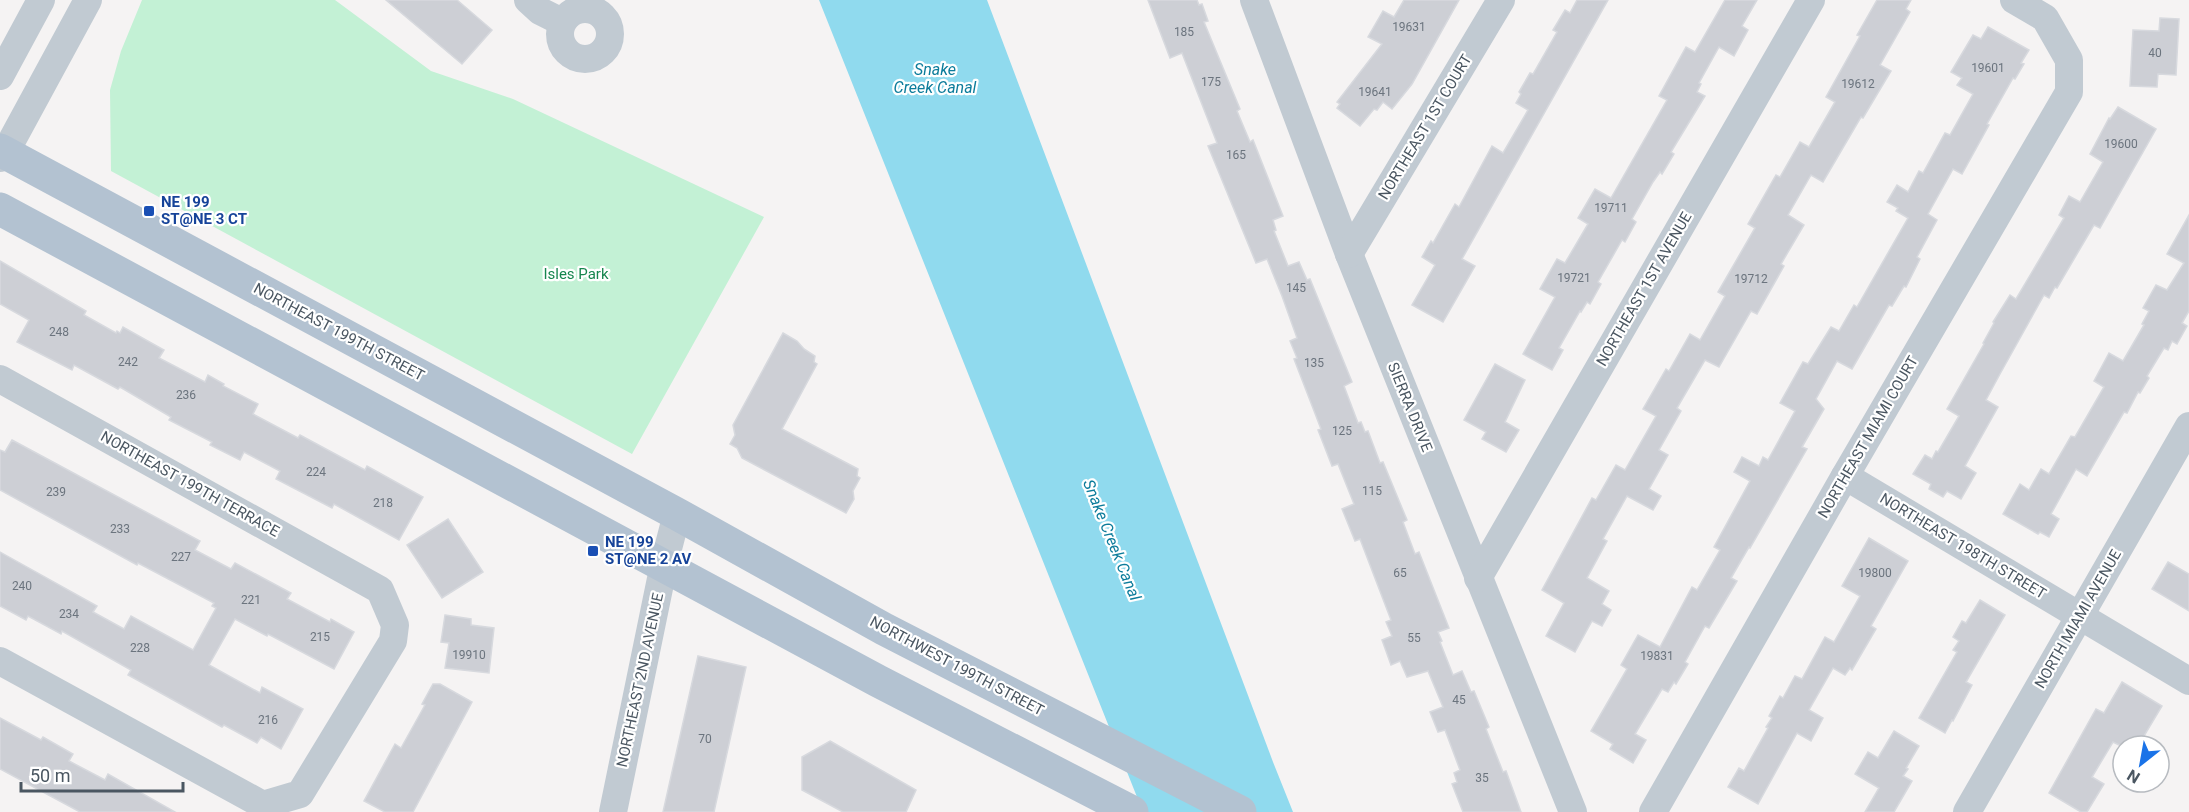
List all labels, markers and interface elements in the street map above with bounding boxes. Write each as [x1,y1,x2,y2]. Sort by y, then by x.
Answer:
house number: 19631 [1392,20,1426,34]
house number: 185 [1174,25,1194,39]
house number: 40 [2148,46,2162,60]
street label: NORTHEAST 1ST COURT [1375,51,1476,203]
water label: Snake Creek Canal [894,60,977,97]
house number: 19601 [1971,61,2005,75]
house number: 175 [1201,75,1221,89]
house number: 19612 [1841,77,1875,91]
house number: 19641 [1358,85,1392,99]
house number: 19600 [2104,137,2138,151]
house number: 165 [1226,148,1246,162]
place label: NE 199 ST@NE 3 CT [161,193,247,228]
house number: 19711 [1594,201,1628,215]
marker: NE 199 ST@NE 3 CT [142,204,156,218]
street label: NORTHEAST 1ST AVENUE [1592,208,1696,369]
park label: Isles Park [543,265,609,283]
house number: 19721 [1557,271,1591,285]
house number: 19712 [1734,272,1768,286]
street label: NORTHEAST 199TH STREET [251,279,428,385]
house number: 145 [1286,281,1306,295]
house number: 248 [49,325,69,339]
street label: NORTHEAST MIAMI COURT [1814,353,1922,521]
house number: 242 [118,355,138,369]
house number: 135 [1304,356,1324,370]
street label: SIERRA DRIVE [1384,360,1436,455]
house number: 236 [176,388,196,402]
house number: 125 [1332,424,1352,438]
street label: NORTHEAST 199TH TERRACE [98,427,283,541]
house number: 224 [306,465,326,479]
water label: Snake Creek Canal [1079,477,1145,604]
house number: 115 [1362,484,1382,498]
house number: 239 [46,485,66,499]
street label: NORTHEAST 198TH STREET [1877,489,2049,603]
house number: 218 [373,496,393,510]
house number: 233 [110,522,130,536]
place label: NE 199 ST@NE 2 AV [605,533,692,568]
marker: NE 199 ST@NE 2 AV [586,544,600,558]
street label: NORTH MIAMI AVENUE [2031,546,2125,692]
house number: 227 [171,550,191,564]
house number: 65 [1393,566,1407,580]
house number: 19800 [1858,566,1892,580]
house number: 240 [12,579,32,593]
street label: NORTHEAST 2ND AVENUE [613,591,667,769]
house number: 221 [241,593,261,607]
house number: 234 [59,607,79,621]
street label: NORTHWEST 199TH STREET [867,612,1047,720]
house number: 215 [310,630,330,644]
house number: 55 [1407,631,1421,645]
house number: 228 [130,641,150,655]
house number: 19910 [452,648,486,662]
house number: 19831 [1640,649,1674,663]
house number: 45 [1452,693,1466,707]
house number: 216 [258,713,278,727]
house number: 70 [698,732,712,746]
north arrow [2111,734,2171,794]
scale bar [21,755,183,793]
text: 50 m [30,765,70,786]
text: N [2124,765,2143,787]
house number: 35 [1475,771,1489,785]

